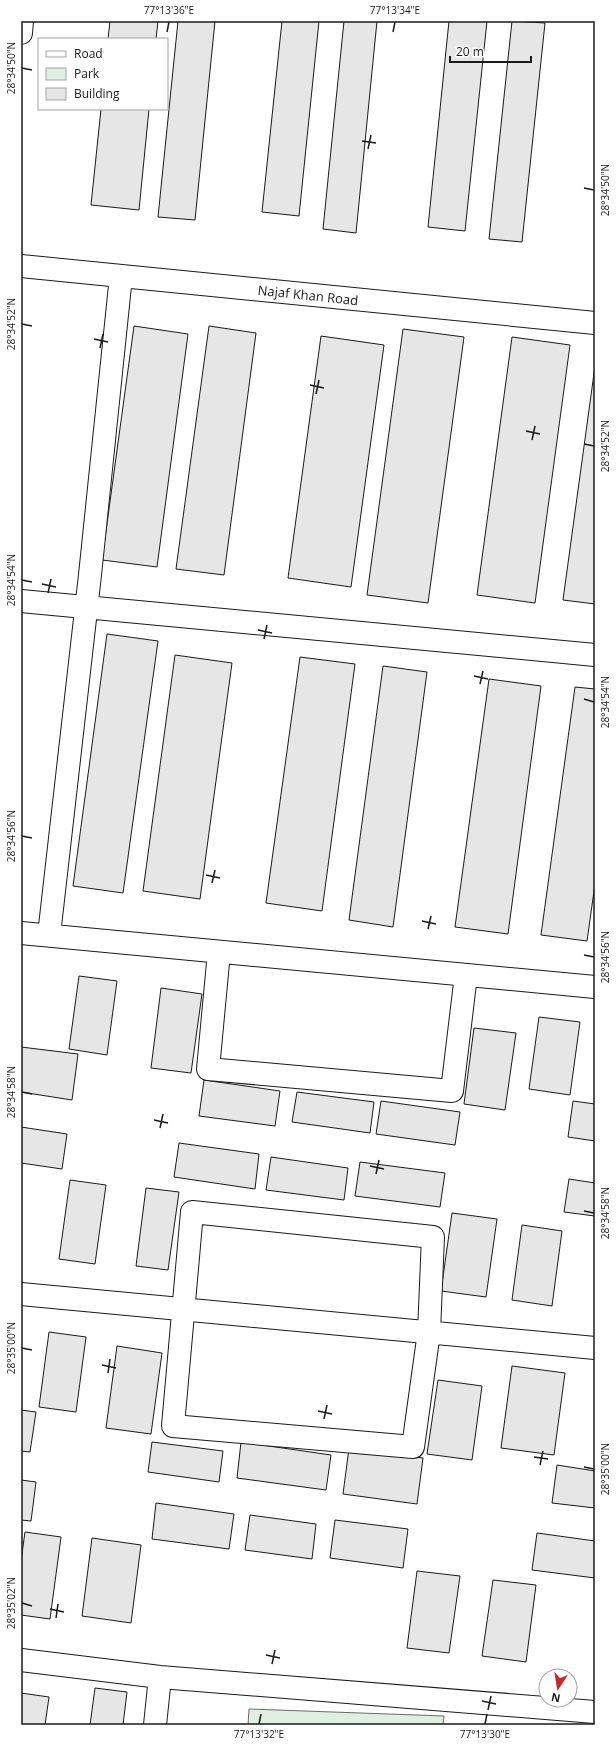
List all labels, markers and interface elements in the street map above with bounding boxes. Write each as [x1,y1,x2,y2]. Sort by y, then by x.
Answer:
text: 77°13'36"E [144,3,194,17]
text: 77°13'34"E [370,3,420,17]
legend [38,38,168,110]
scale bar [450,38,531,64]
text: 28°34'50"N [4,42,18,94]
text: 20 m [456,43,484,60]
text: Road [74,45,103,62]
text: Park [74,65,100,82]
text: Building [74,85,120,102]
text: 28°34'50"N [598,164,612,216]
street label: Najaf Khan Road [257,281,359,309]
text: 28°34'52"N [4,298,18,350]
text: 28°34'52"N [598,420,612,472]
text: 28°34'54"N [4,554,18,606]
text: 28°34'54"N [598,676,612,728]
text: 28°34'56"N [4,810,18,862]
text: 28°34'56"N [598,931,612,983]
text: 28°34'58"N [4,1066,18,1118]
text: 28°34'58"N [598,1187,612,1239]
text: 28°35'00"N [4,1322,18,1374]
text: 28°35'00"N [598,1443,612,1495]
text: 28°35'02"N [4,1577,18,1629]
north arrow [538,1668,578,1708]
text: N [550,1690,562,1707]
text: 77°13'32"E [234,1727,284,1741]
text: 77°13'30"E [460,1727,510,1741]

